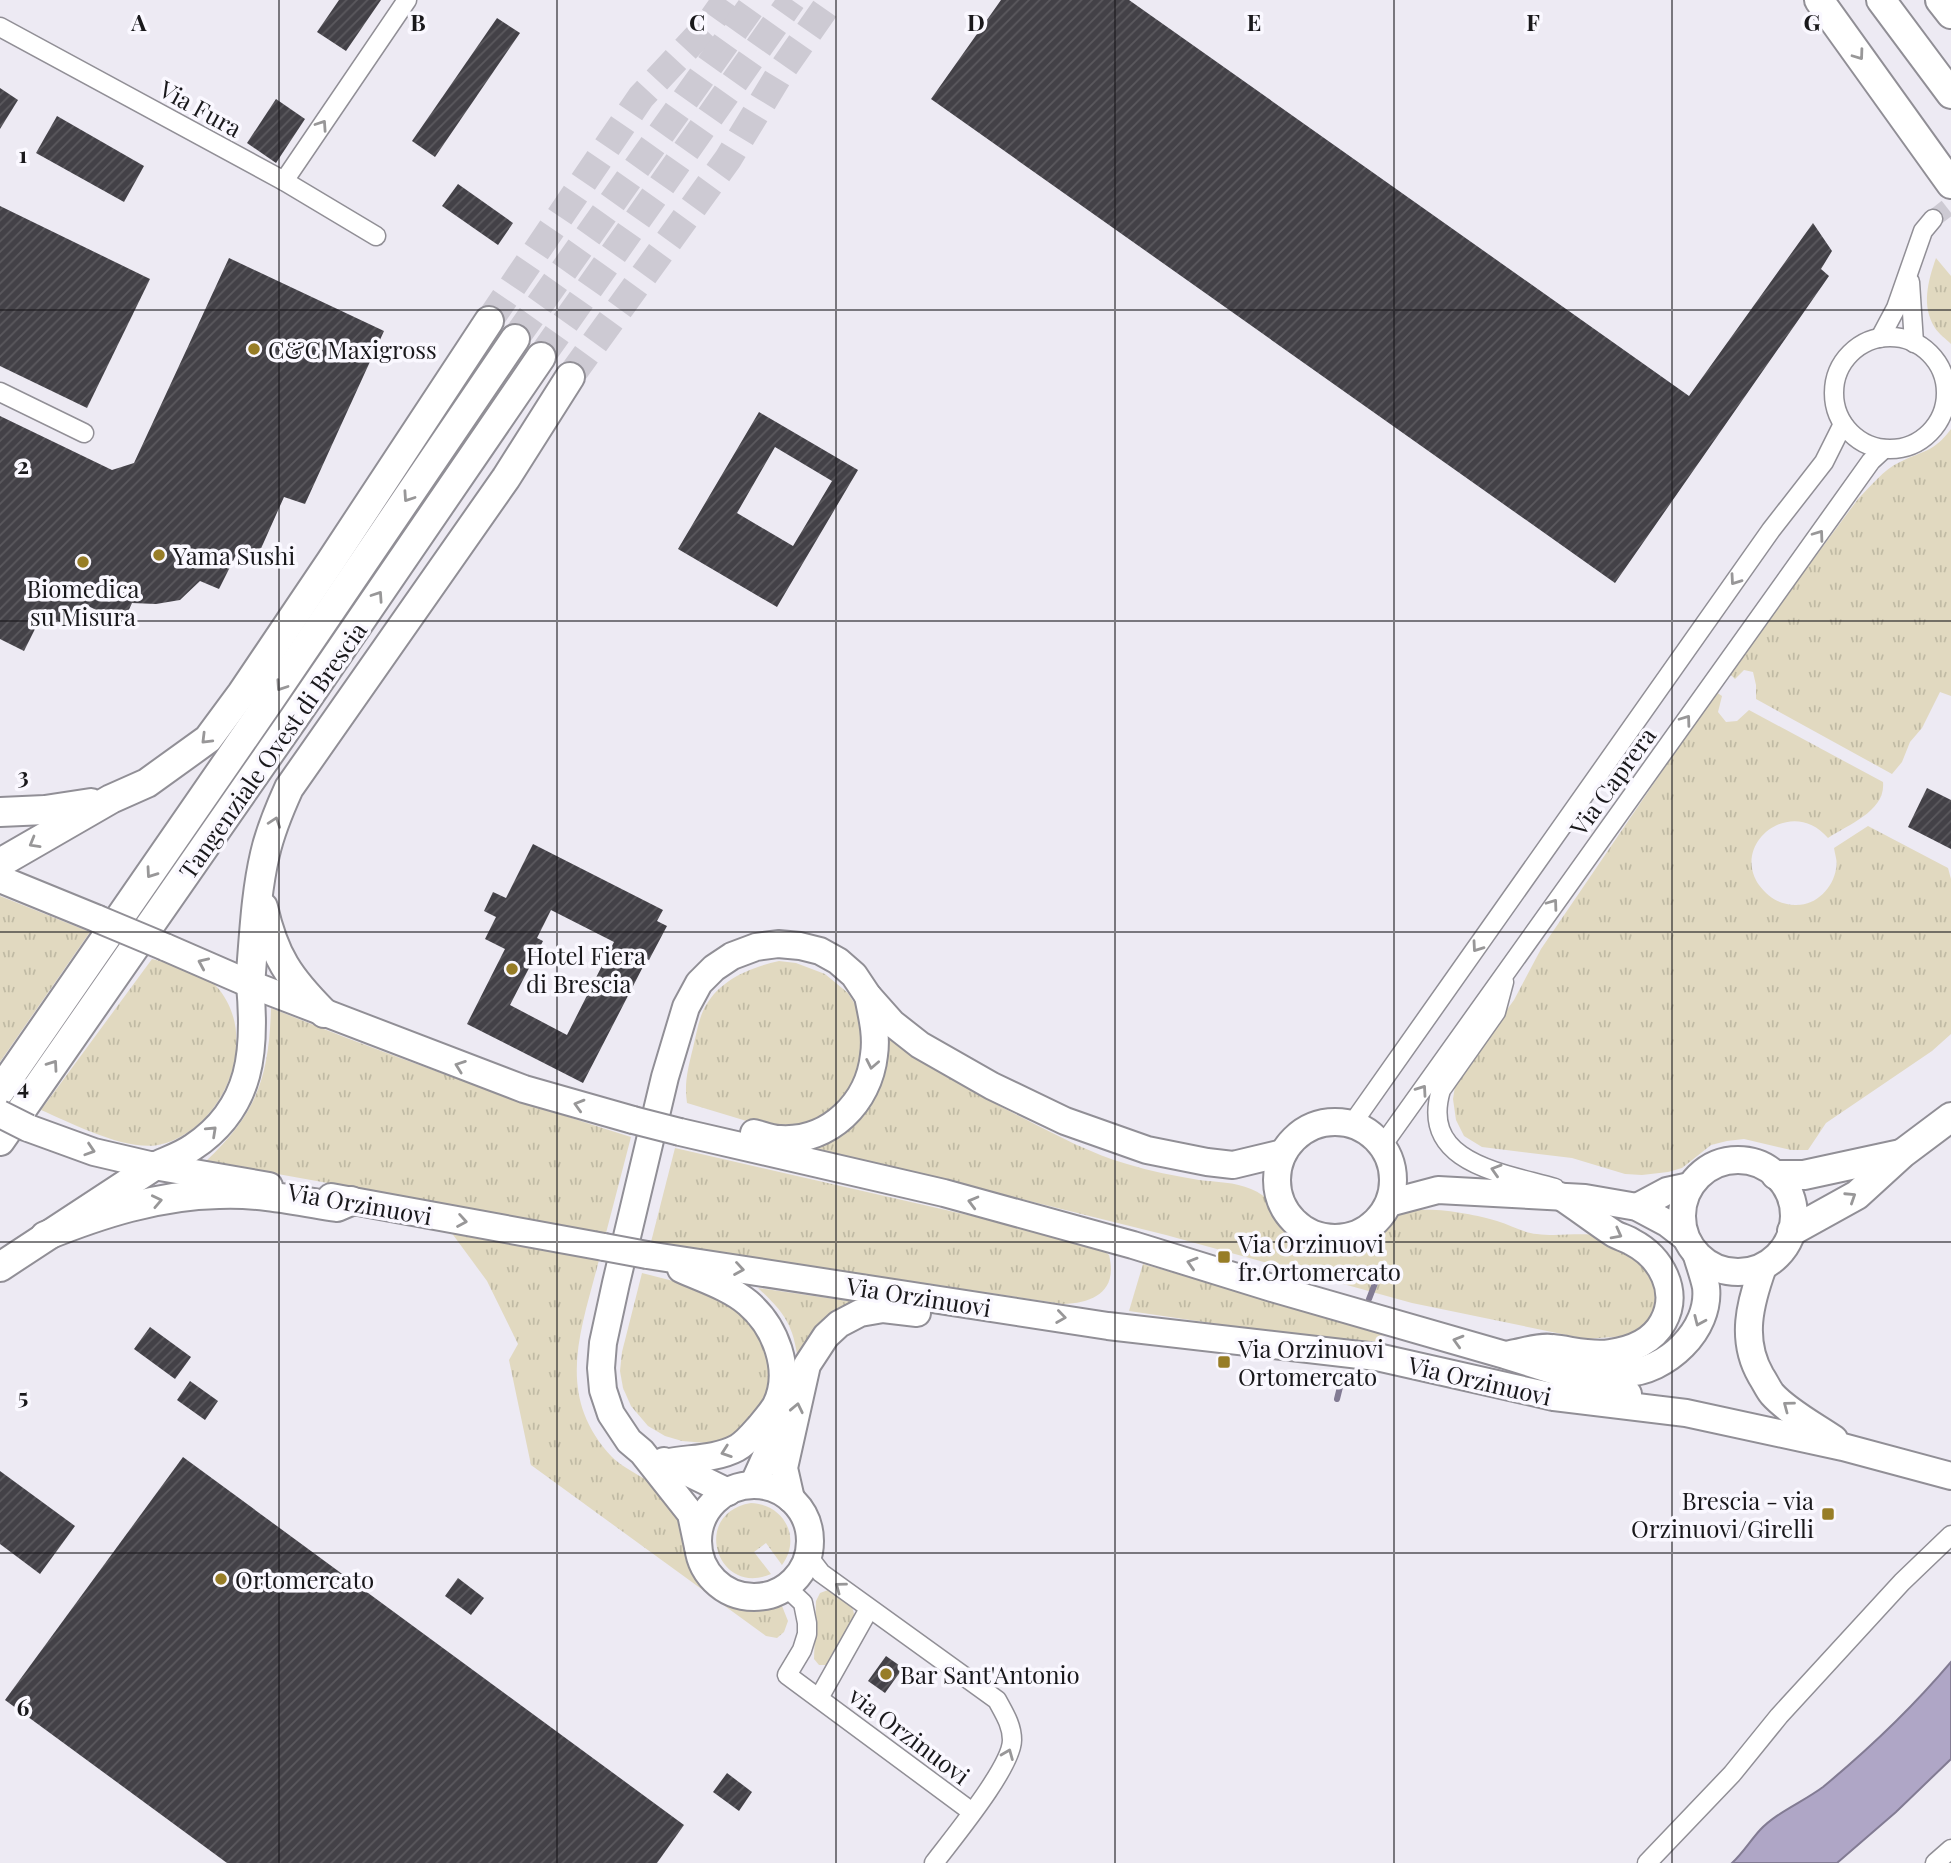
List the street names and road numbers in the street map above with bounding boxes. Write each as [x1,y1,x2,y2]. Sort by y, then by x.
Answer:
street label: Via Fura [153,72,248,144]
street label: Tangenziale Ovest di Brescia [171,615,373,885]
street label: Via Caprera [1561,720,1662,842]
street label: Via Orzinuovi [284,1174,435,1231]
street label: Via Orzinuovi [843,1269,994,1323]
street label: Via Orzinuovi [1404,1348,1555,1412]
street label: via Orzinuovi [842,1678,977,1791]

